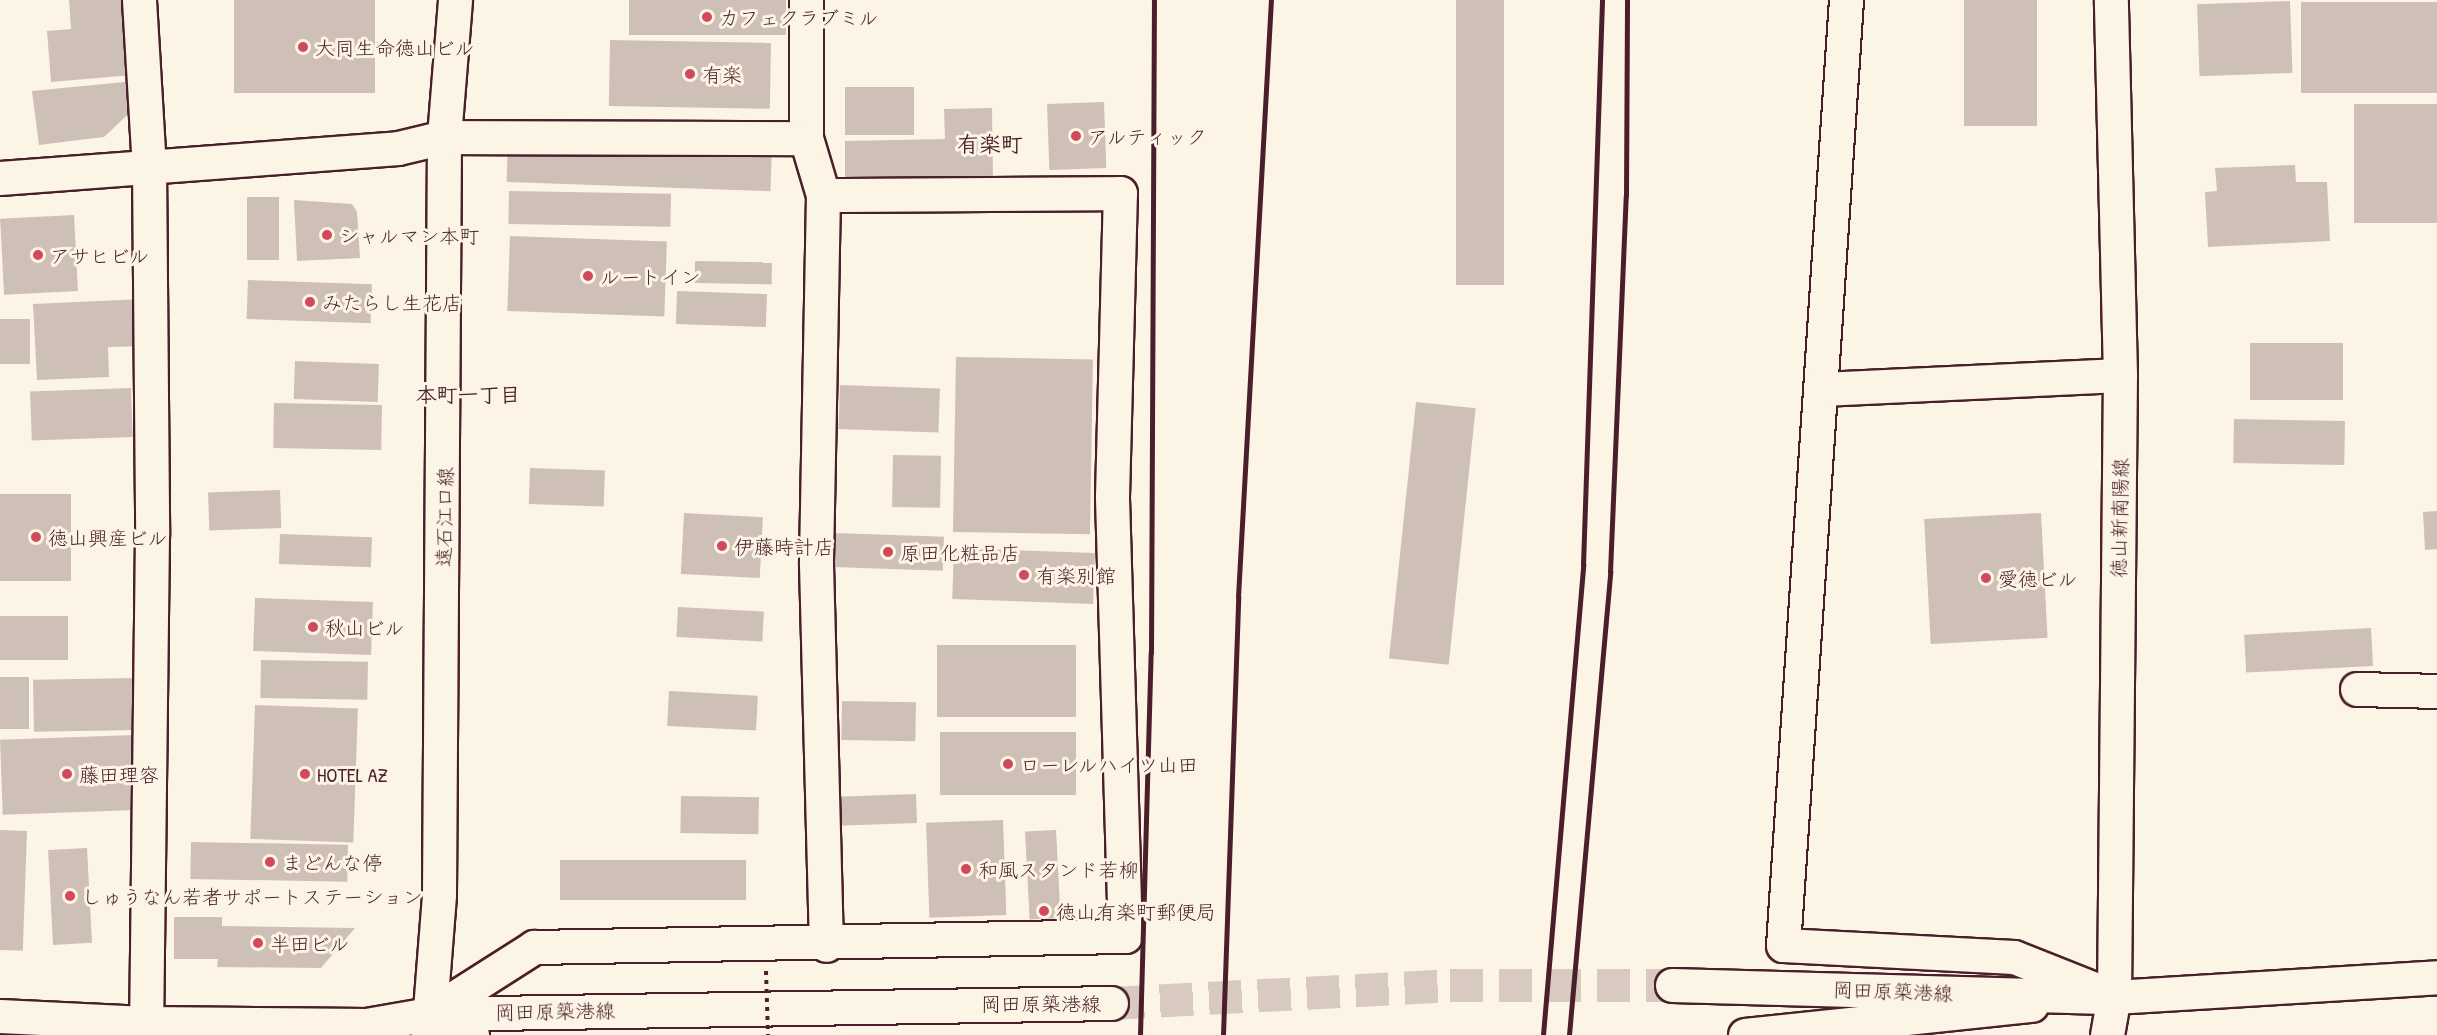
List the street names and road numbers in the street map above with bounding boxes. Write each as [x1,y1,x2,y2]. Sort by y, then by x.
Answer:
street label: 徳山新南陽線 [2106,458,2132,578]
street label: 遠石江口線 [431,467,457,567]
street label: 岡田原築港線 [1833,977,1953,1005]
street label: 岡田原築港線 [981,991,1101,1015]
street label: 岡田原築港線 [495,998,615,1024]

